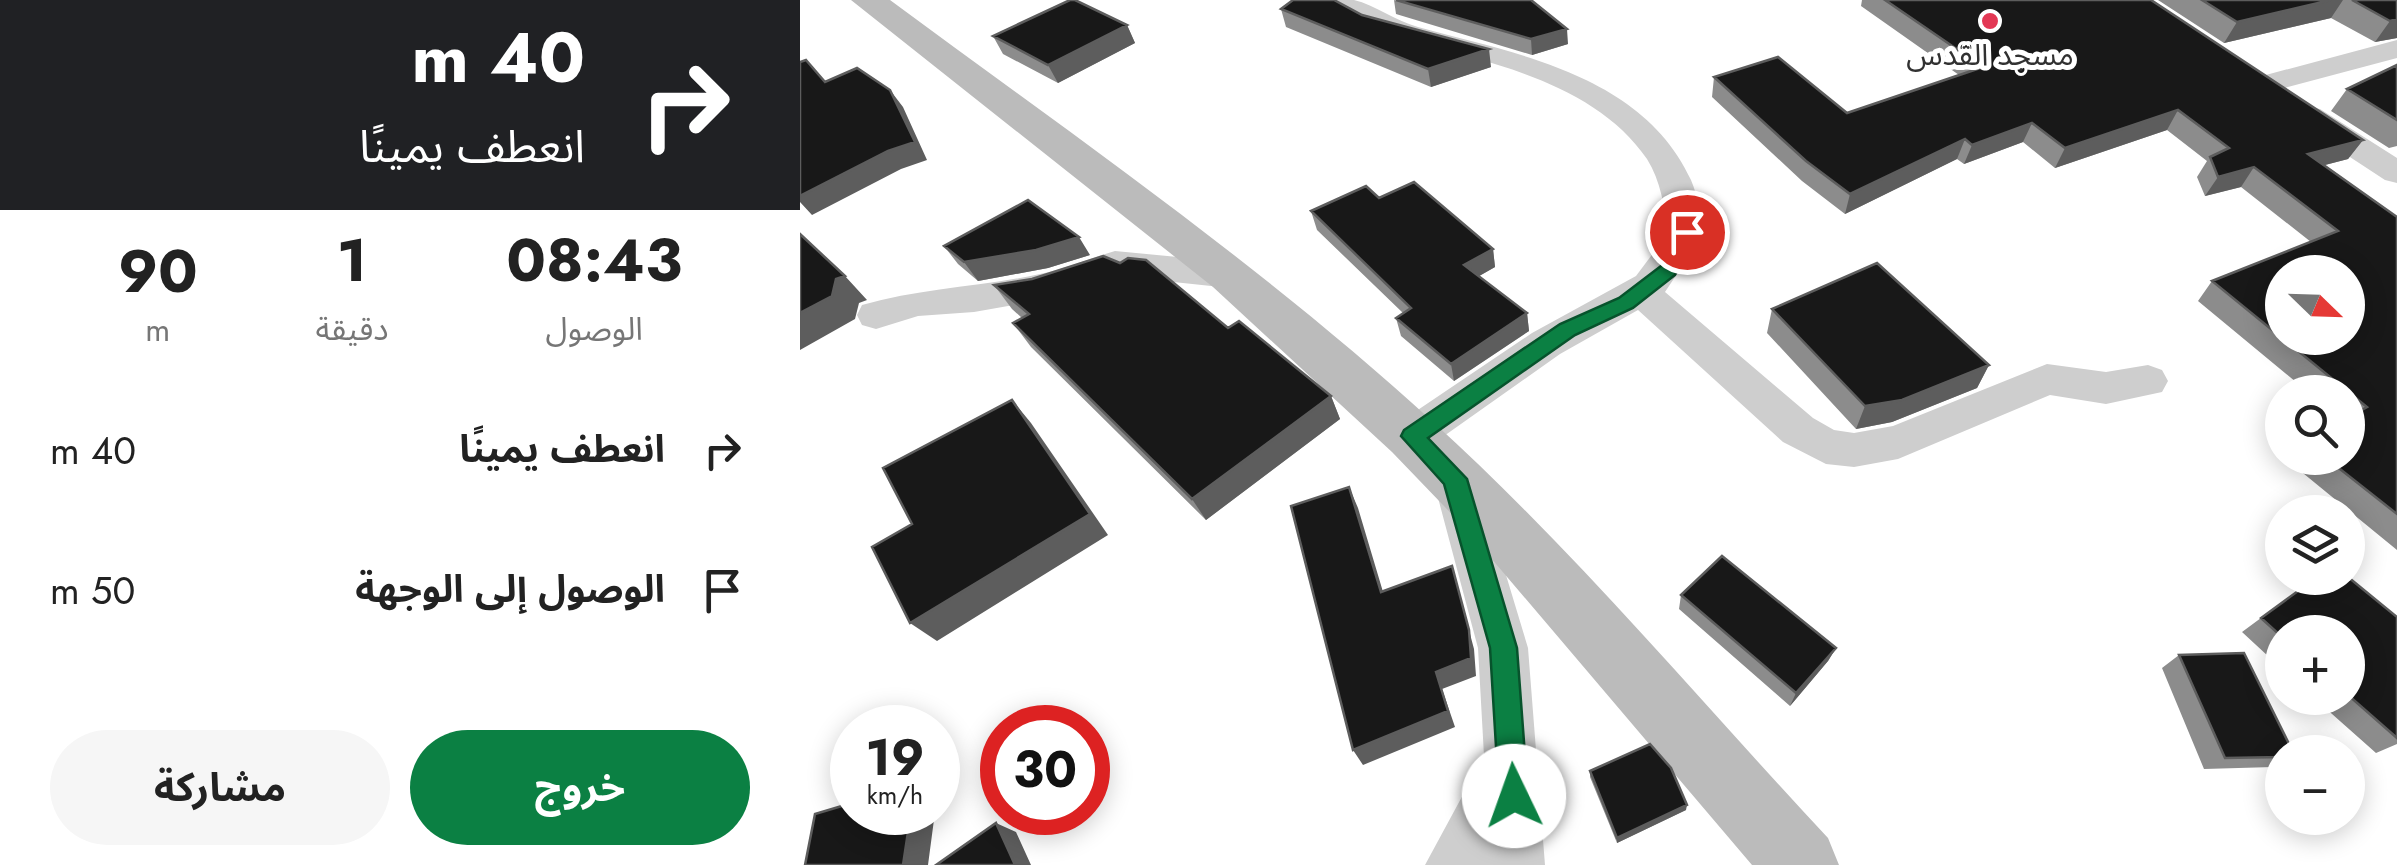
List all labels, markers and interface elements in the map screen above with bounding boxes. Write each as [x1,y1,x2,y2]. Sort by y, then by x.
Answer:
text: 40 m [411,7,585,108]
marker: مسجد القدس [1979,10,2001,32]
place label: مسجد القدس [1906,33,2074,76]
icon: right [620,40,750,170]
text: انعطف يمينًا [359,114,585,179]
pin [1645,190,1730,275]
icon: arrive [1660,205,1715,260]
text: 1 [337,217,367,304]
text: 08:43 [506,217,682,304]
text: 90 [118,228,198,315]
north arrow [2265,255,2365,355]
map controls [2265,255,2365,835]
text: دقيقة [316,306,389,352]
text: الوصول [546,306,643,352]
text: m [145,307,170,353]
button: search [2265,375,2365,475]
text: انعطف يمينًا [459,421,665,476]
text: 40 m [50,423,136,478]
icon: right [695,423,750,478]
button: layers [2265,495,2365,595]
text: الوصول إلى الوجهة [355,561,665,616]
text: 50 m [50,563,135,618]
icon: arrive [695,563,750,618]
button: + [2265,615,2365,715]
speed limit sign: 30 [980,705,1110,835]
text: 19 [866,721,924,794]
button: مشاركة [50,730,390,845]
button: خروج [410,730,750,845]
button: − [2265,735,2365,835]
position arrow [1462,744,1566,848]
text: km/h [867,777,923,813]

